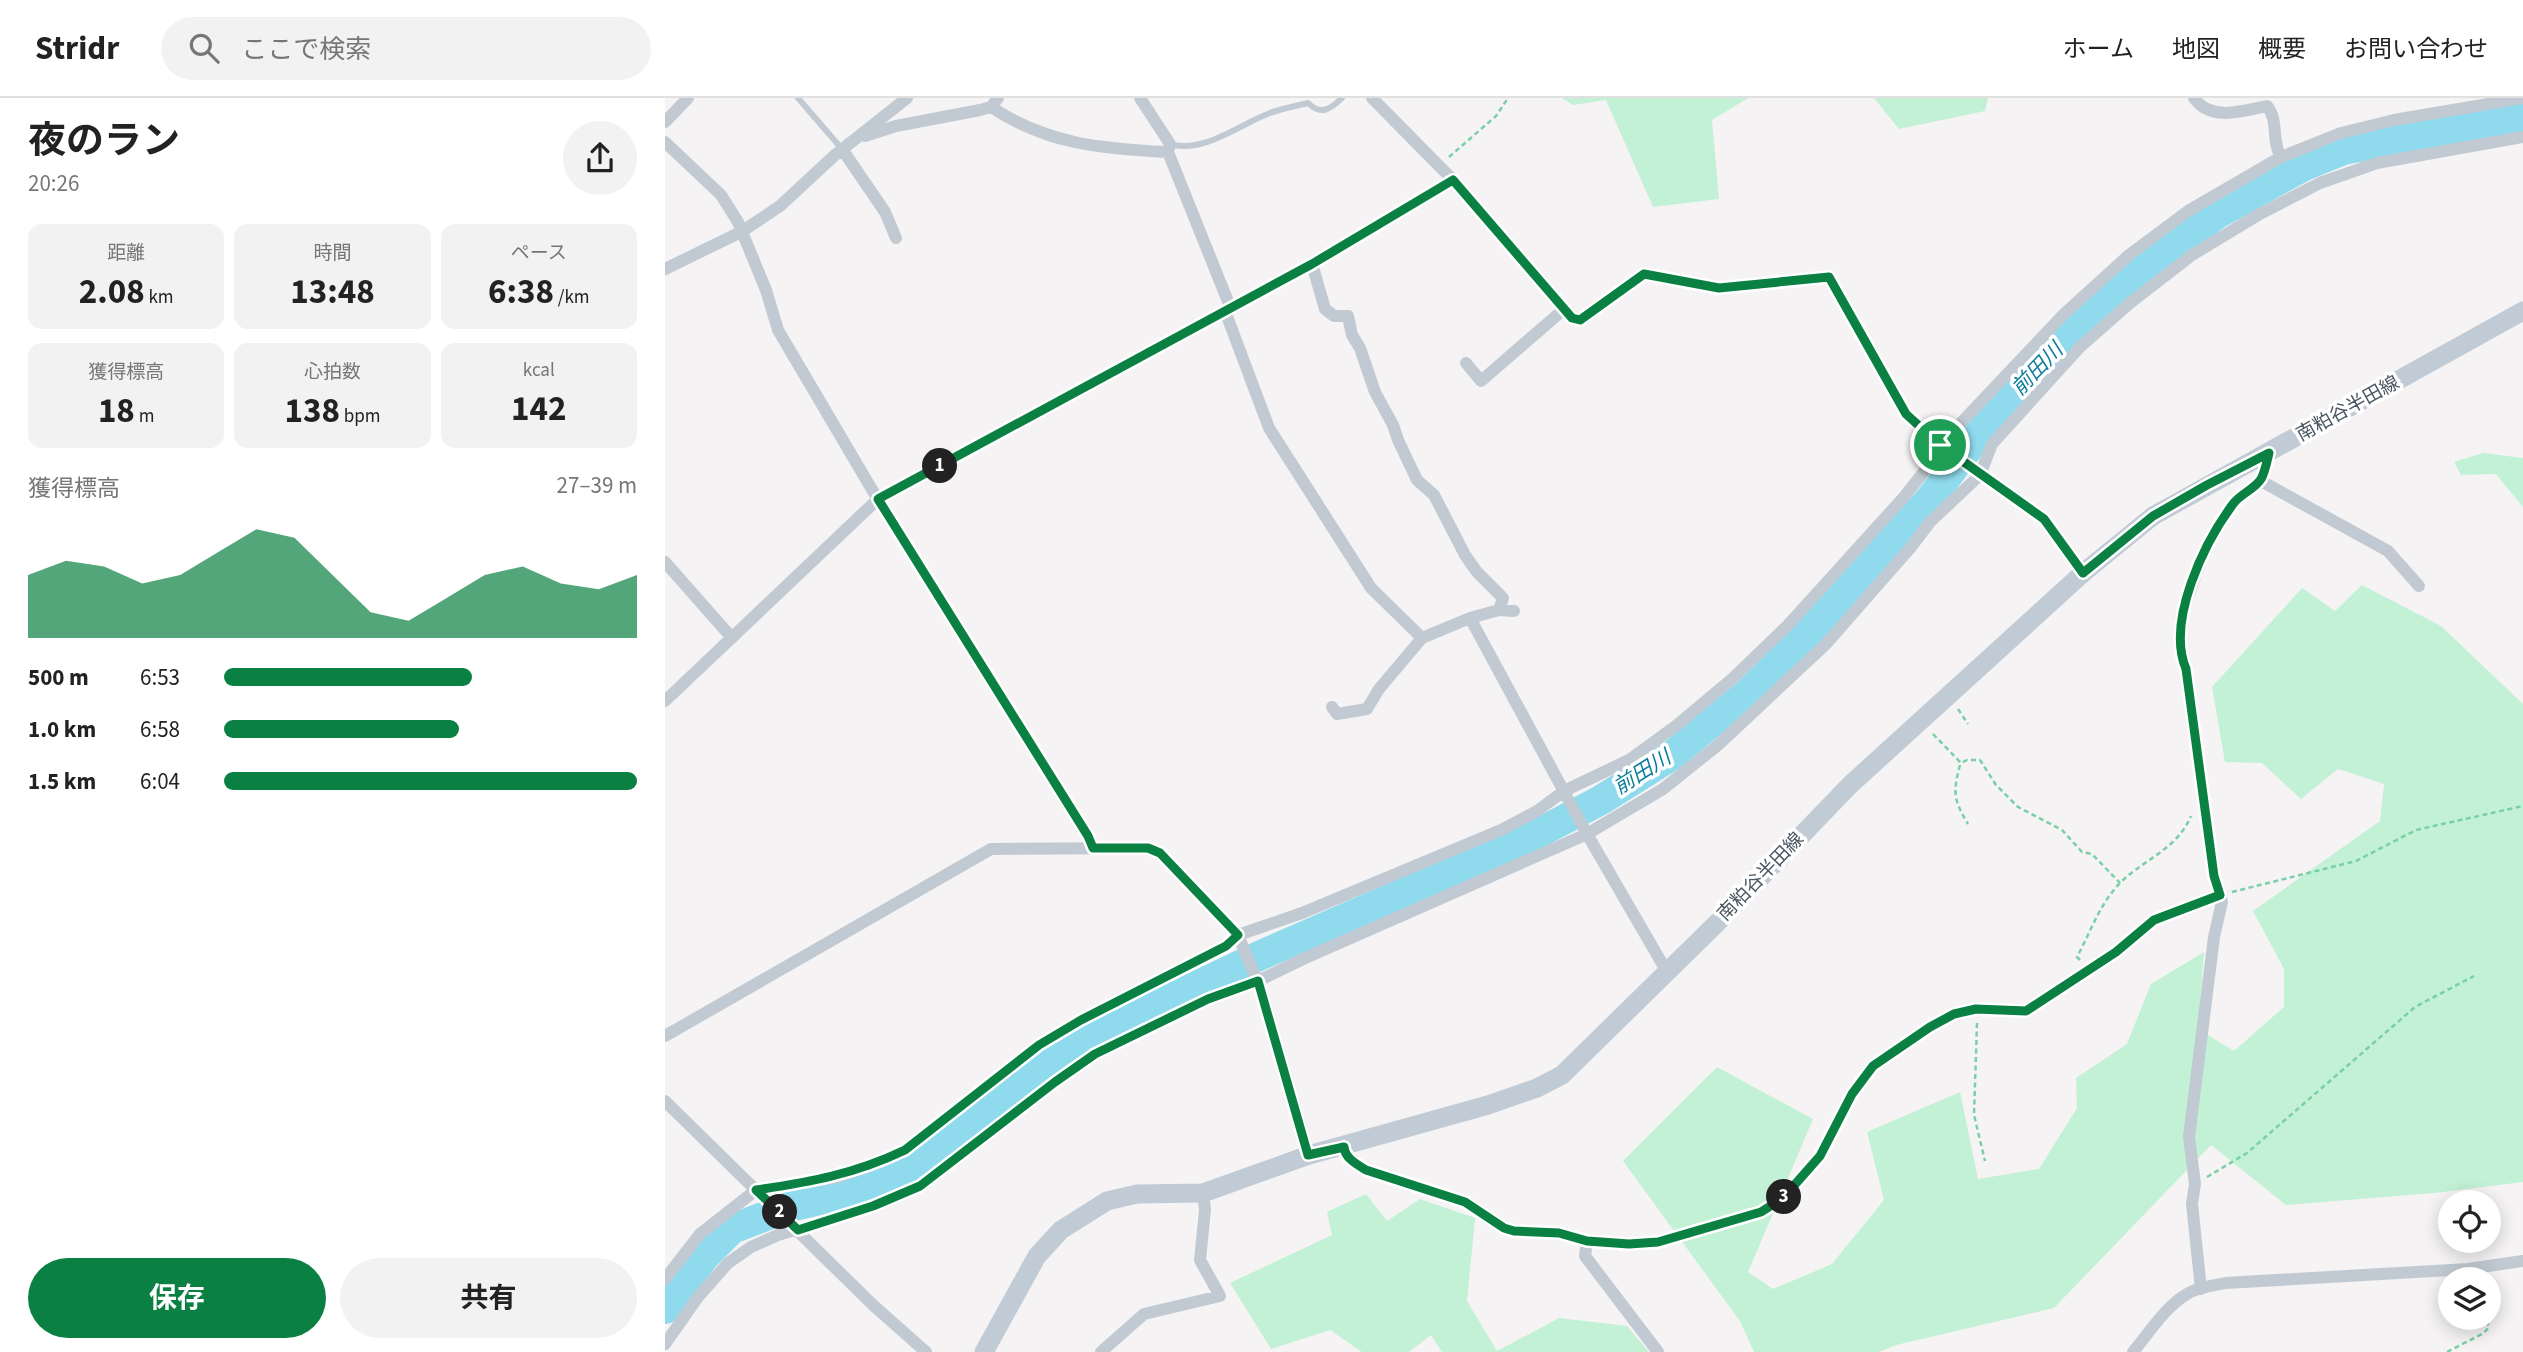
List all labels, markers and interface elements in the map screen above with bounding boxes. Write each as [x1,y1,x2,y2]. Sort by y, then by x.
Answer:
search box [161,17,651,80]
text: Stridr [35,25,119,72]
icon: search [185,29,223,67]
text: ここで検索 [241,31,371,68]
text: ホーム [2063,32,2134,67]
text: 地図 [2172,32,2220,67]
text: 概要 [2258,32,2306,67]
text: お問い合わせ [2344,32,2488,67]
text: 夜のラン [28,114,180,168]
button: share [563,121,637,195]
text: 20:26 [28,167,79,200]
text: 距離 [107,240,145,267]
text: 時間 [313,240,352,267]
text: ペース [511,240,567,267]
text: 2.08 [79,267,145,317]
text: 13:48 [290,267,375,317]
text: 6:38 [488,267,554,317]
text: km [145,284,174,311]
text: /km [554,284,590,311]
water label: 前田川 [2004,334,2071,402]
text: kcal [523,357,555,384]
text: 獲得標高 [88,359,164,386]
text: 心拍数 [304,359,361,386]
street label: 南粕谷半田線 [2292,370,2404,448]
text: 142 [511,384,567,434]
text: 18 [98,386,135,436]
text: 138 [284,386,340,436]
text: m [135,403,154,430]
text: bpm [340,403,381,430]
pin [1910,415,1970,475]
icon: arrive [1921,426,1959,464]
pin: 1 [923,448,957,484]
text: 1 [934,452,945,479]
text: 27–39 m [557,469,637,502]
text: 獲得標高 [28,472,120,505]
text: 500 m [28,661,89,694]
text: 6:53 [140,661,180,694]
text: 1.0 km [28,713,96,746]
text: 6:58 [140,713,180,746]
water label: 前田川 [1607,742,1678,801]
text: 1.5 km [28,765,96,798]
text: 6:04 [140,765,180,798]
street label: 南粕谷半田線 [1712,827,1810,927]
pin: 3 [1767,1180,1801,1214]
text: 3 [1778,1183,1789,1210]
map controls [2438,1190,2501,1330]
button: locate [2438,1190,2501,1253]
pin: 2 [762,1194,797,1230]
text: 2 [774,1198,785,1225]
button: 保存 [28,1258,326,1338]
button: 共有 [340,1258,637,1338]
button: layers [2438,1267,2501,1330]

